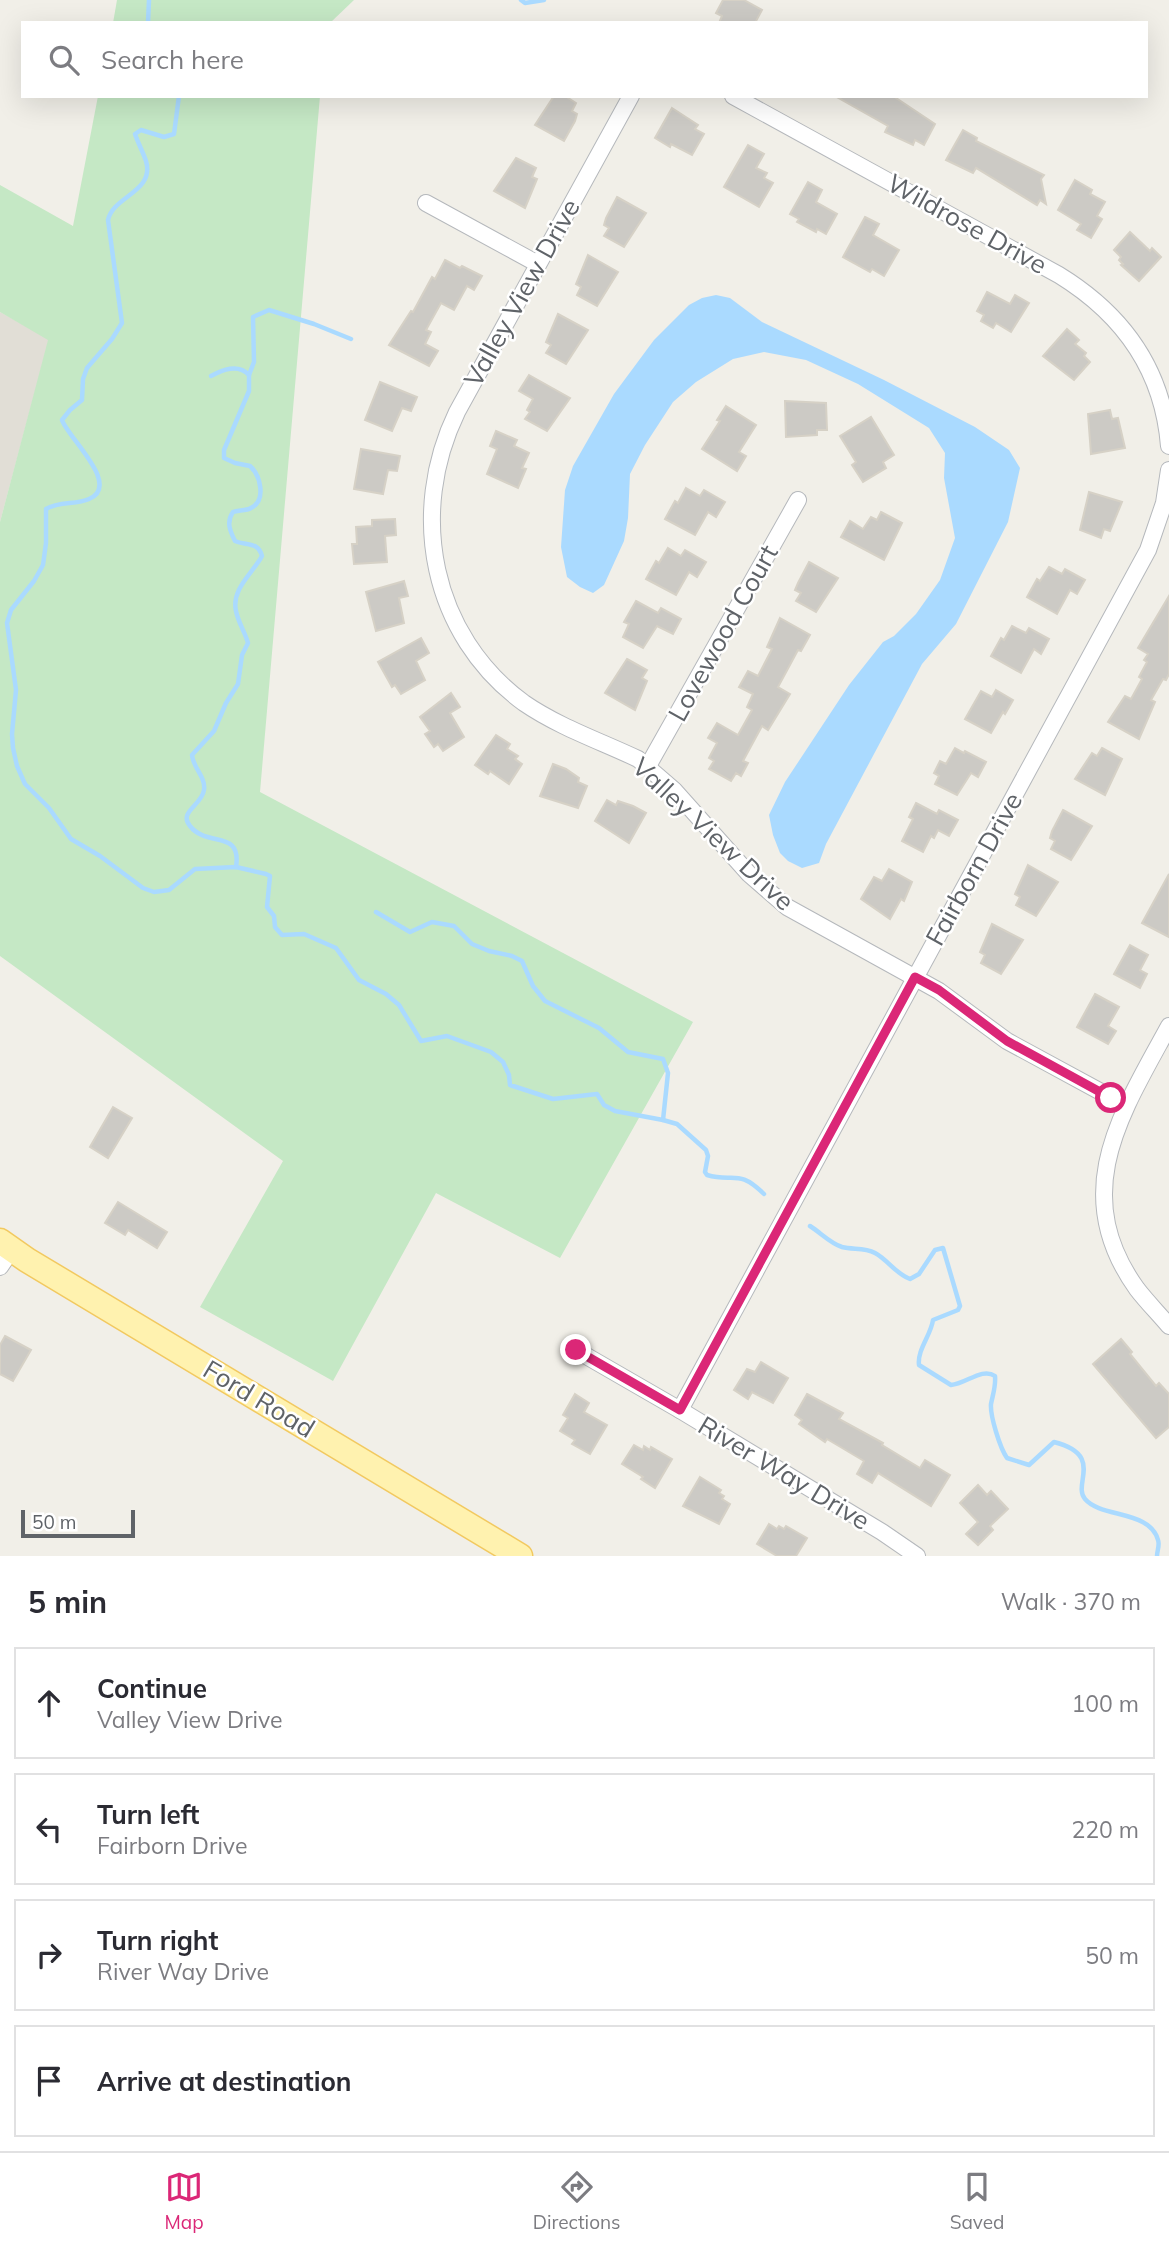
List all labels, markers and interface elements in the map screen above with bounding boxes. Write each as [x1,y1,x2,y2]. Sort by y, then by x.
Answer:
search box [21,21,1148,98]
icon: search [45,41,83,79]
text: Search here [101,43,244,76]
street label: Wildrose Drive [882,166,1053,281]
street label: Valley View Drive [456,193,587,392]
street label: Lovewood Court [660,539,785,727]
street label: Valley View Drive [625,750,801,917]
street label: Fairborn Drive [918,786,1029,951]
route start [1095,1082,1126,1113]
route end [560,1334,591,1365]
street label: Ford Road [197,1352,321,1445]
street label: River Way Drive [692,1408,876,1537]
scale bar [21,1507,135,1539]
text: 50 m [32,1510,76,1534]
text: 5 min [28,1583,107,1621]
text: Walk · 370 m [1001,1587,1141,1616]
text: Continue [97,1672,207,1705]
icon: ahead [30,1684,68,1722]
text: 100 m [1071,1689,1139,1718]
text: Valley View Drive [97,1705,283,1734]
text: Turn left [97,1798,199,1831]
icon: left [30,1810,68,1848]
text: 220 m [1071,1815,1139,1844]
text: Fairborn Drive [97,1831,247,1860]
text: Turn right [97,1924,218,1957]
icon: right [30,1936,68,1974]
text: 50 m [1085,1941,1139,1970]
text: River Way Drive [97,1957,269,1986]
icon: arrive [30,2062,68,2100]
text: Arrive at destination [97,2065,352,2098]
tab: Map [165,2168,204,2234]
tab: Directions [533,2168,621,2234]
tab: Saved [950,2168,1004,2234]

